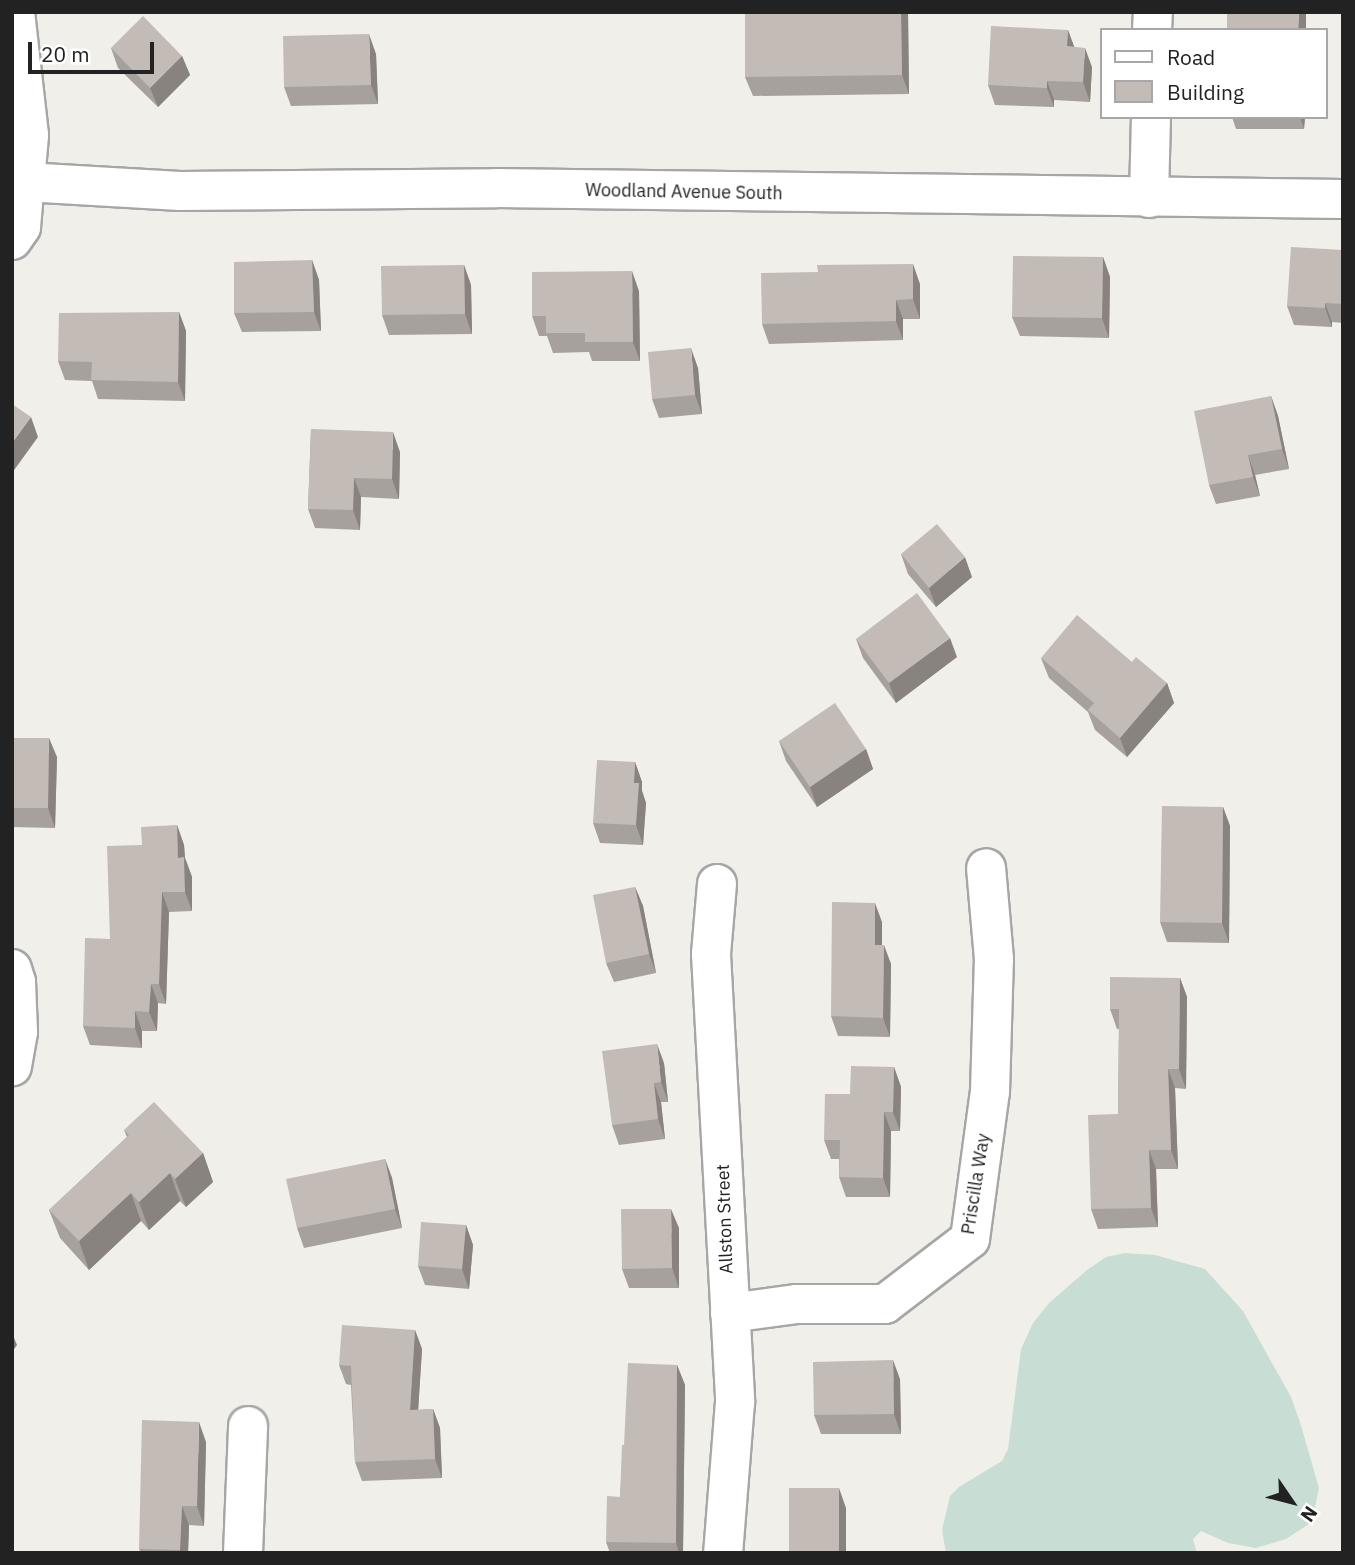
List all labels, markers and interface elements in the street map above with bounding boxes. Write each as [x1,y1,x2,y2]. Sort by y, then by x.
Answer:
scale bar [32,28,158,72]
legend [1100,28,1327,119]
text: 20 m [41,40,90,68]
text: Road [1167,43,1215,71]
text: Building [1167,78,1244,106]
street label: Woodland Avenue South [585,179,783,205]
street label: Priscilla Way [957,1132,995,1236]
street label: Allston Street [712,1164,738,1274]
north arrow [1257,1467,1327,1537]
text: N [1295,1502,1323,1527]

